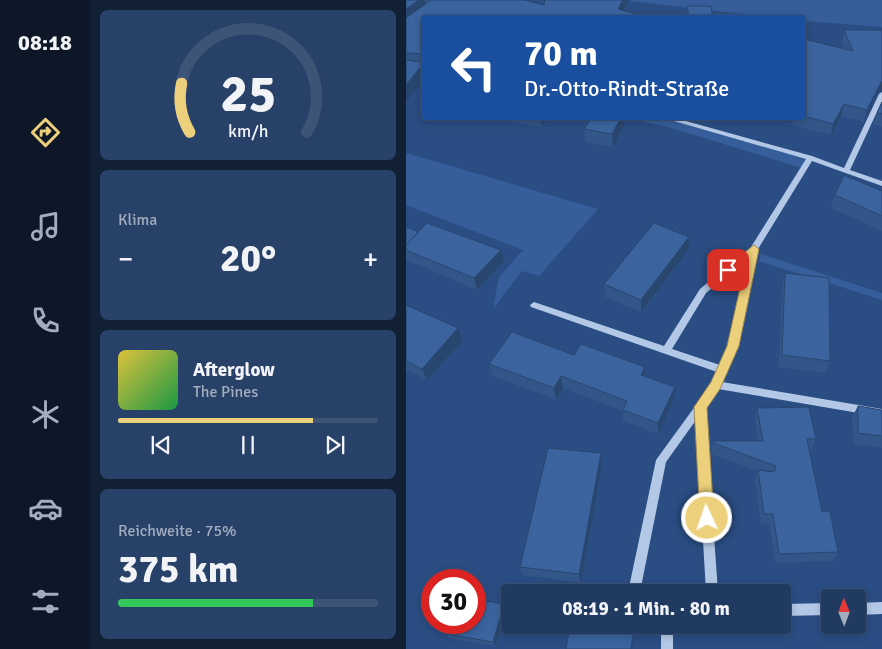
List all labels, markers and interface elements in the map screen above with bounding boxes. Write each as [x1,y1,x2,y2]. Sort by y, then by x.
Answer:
text: 08:18 [18,29,72,56]
text: 70 m [524,32,598,75]
icon: left [441,35,506,100]
text: 25 [220,62,276,126]
text: Dr.-Otto-Rindt-Straße [524,75,729,102]
icon: directions [28,115,63,150]
text: km/h [228,120,268,142]
icon: music [28,209,63,244]
text: Klima [118,210,157,230]
text: 20° [220,235,276,282]
text: − [118,242,133,276]
text: + [363,242,378,276]
pin [707,249,749,291]
icon: arrive [714,256,742,284]
icon: phone [28,303,63,338]
text: Afterglow [193,358,275,382]
text: The Pines [193,382,258,402]
icon: climate [28,397,63,432]
icon: previous [147,431,175,459]
icon: pause [234,431,262,459]
icon: next [321,431,349,459]
icon: car [28,491,63,526]
position arrow [680,491,732,543]
text: Reichweite · 75% [118,521,237,541]
text: 375 km [118,546,239,593]
speed limit sign: 30 [421,569,486,634]
icon: filters [28,584,63,619]
north arrow [821,589,866,634]
map controls [821,589,866,634]
text: 08:19 · 1 Min. · 80 m [562,597,730,621]

